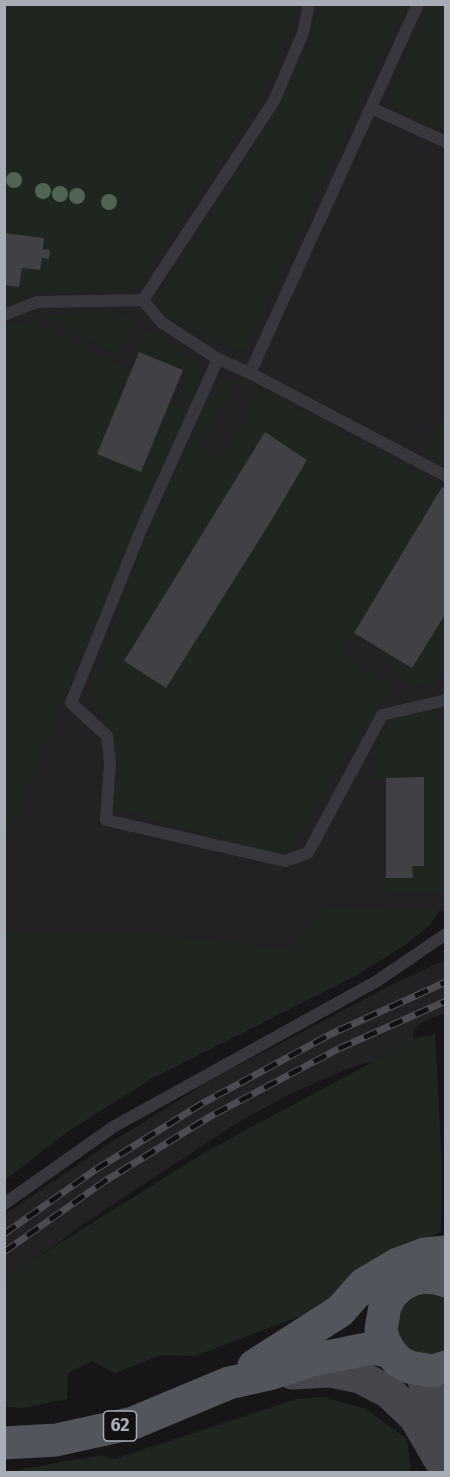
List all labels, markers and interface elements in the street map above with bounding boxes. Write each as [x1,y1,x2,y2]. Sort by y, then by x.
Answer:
road number: 62 [104,1411,136,1441]

